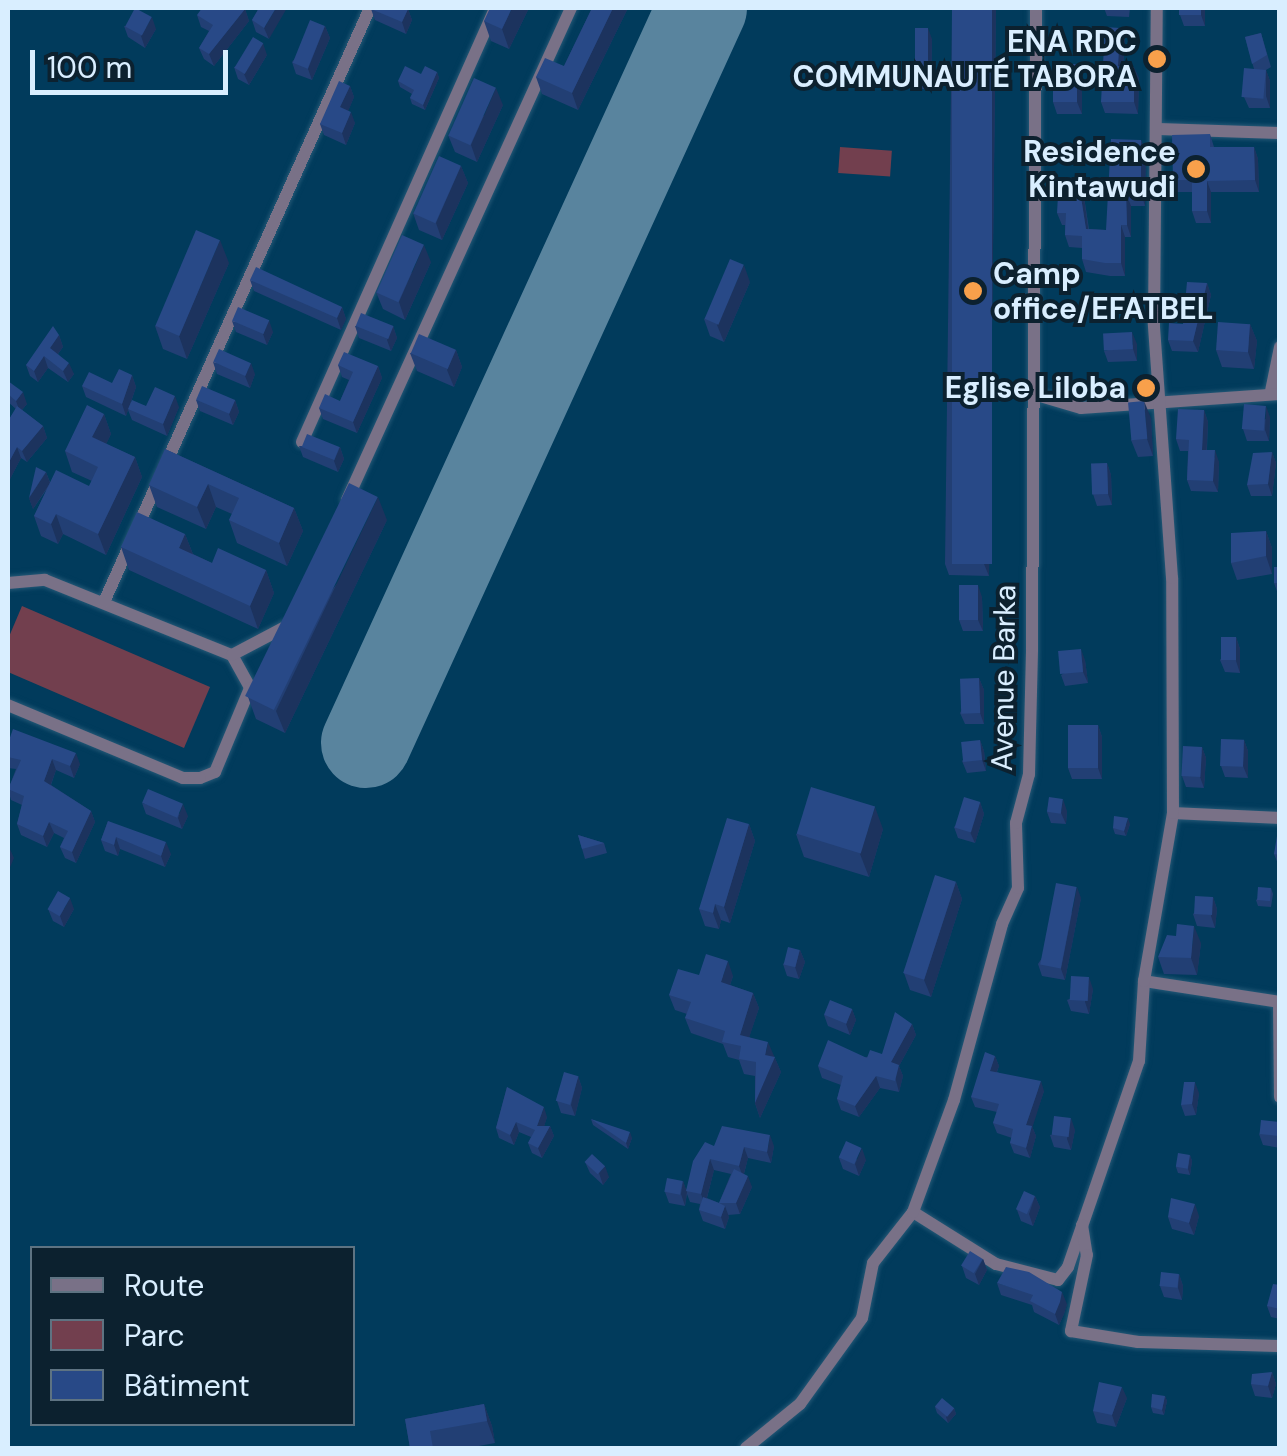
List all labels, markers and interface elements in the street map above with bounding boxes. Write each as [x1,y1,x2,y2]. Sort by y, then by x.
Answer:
place label: ENA RDC COMMUNAUTÉ TABORA [793,24,1137,94]
scale bar [35,30,232,92]
text: 100 m [47,48,132,87]
marker: ENA RDC COMMUNAUTÉ TABORA [1146,48,1168,70]
place label: Residence Kintawudi [1023,134,1176,204]
marker: Residence Kintawudi [1185,158,1207,180]
place label: Camp office/EFATBEL [993,256,1213,326]
marker: Camp office/EFATBEL [962,280,984,302]
place label: Eglise Liloba [945,370,1126,406]
marker: Eglise Liloba [1135,377,1157,399]
street label: Avenue Barka [984,584,1024,772]
legend [30,1246,355,1426]
text: Route [124,1266,204,1305]
text: Parc [124,1316,185,1355]
text: Bâtiment [124,1366,250,1405]

